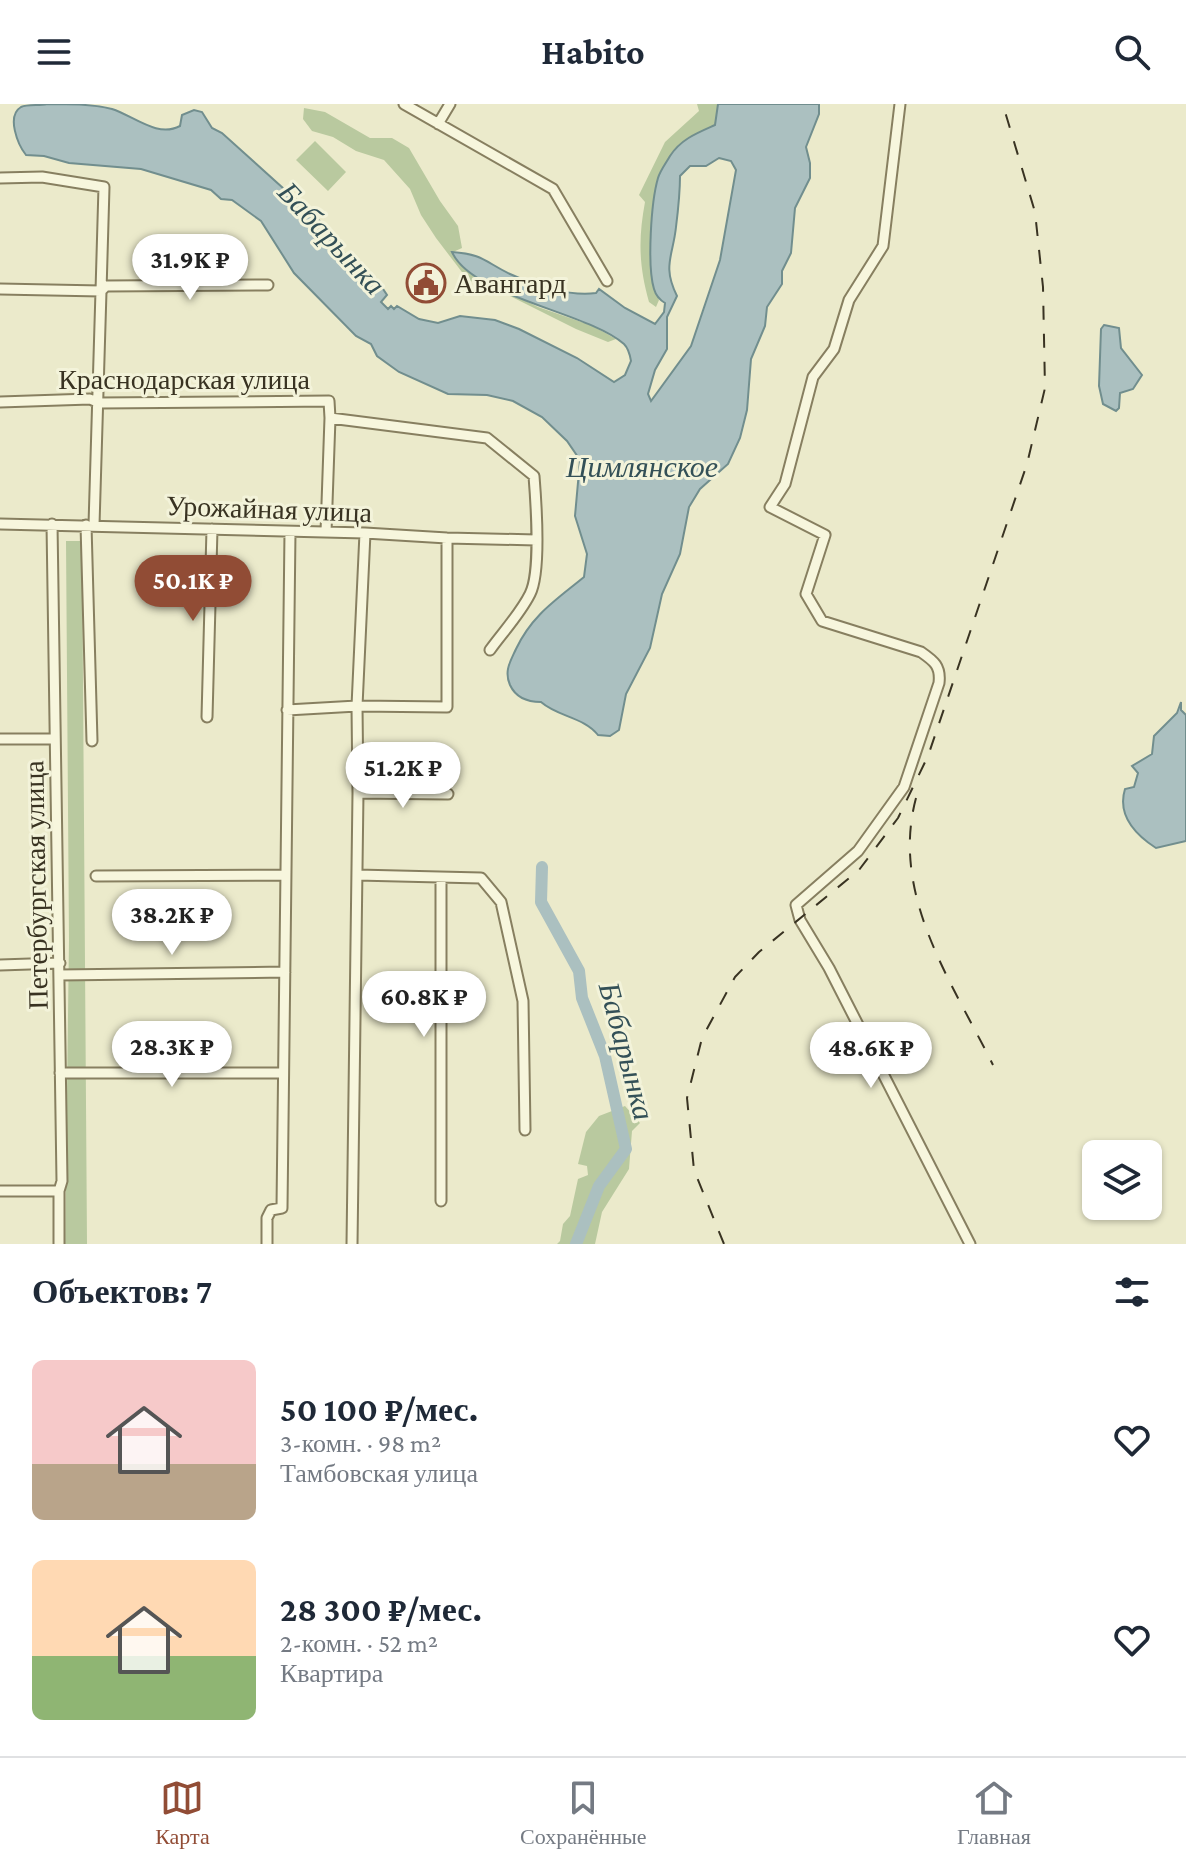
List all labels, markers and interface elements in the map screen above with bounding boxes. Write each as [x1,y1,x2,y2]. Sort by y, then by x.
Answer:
icon: menu [32,30,76,74]
icon: search [1110,30,1154,74]
text: Habito [541,32,645,72]
water label: Бабарынка [271,174,392,301]
pin: 31.9K ₽ [116,234,264,302]
text: 31.9K ₽ [150,245,230,274]
public building icon: Авангард [405,262,447,304]
place label: Авангард [454,268,566,299]
street label: Краснодарская улица [58,364,310,395]
water label: Цимлянское [565,450,718,483]
street label: Урожайная улица [165,490,373,528]
pin: 50.1K ₽ [119,555,267,623]
text: 50.1K ₽ [153,566,233,595]
pin: 51.2K ₽ [329,742,477,810]
text: 51.2K ₽ [364,753,442,782]
street label: Петербургская улица [18,760,54,1010]
pin: 38.2K ₽ [98,889,246,957]
text: 38.2K ₽ [130,900,214,929]
pin: 60.8K ₽ [350,971,498,1039]
water label: Бабарынка [593,978,661,1124]
text: 60.8K ₽ [380,982,468,1011]
pin: 28.3K ₽ [98,1021,246,1089]
pin: 48.6K ₽ [797,1022,945,1090]
text: 28.3K ₽ [130,1032,214,1061]
text: 48.6K ₽ [828,1033,914,1062]
map controls [1082,1140,1162,1220]
button: layers [1082,1140,1162,1220]
icon: filters [1110,1270,1154,1314]
text: Объектов: 7 [32,1273,212,1310]
text: 50 100 ₽/мес. [280,1391,478,1428]
icon: home [96,1392,192,1488]
icon: heart [1110,1418,1154,1462]
text: 3-комн. · 98 m² [280,1429,441,1458]
text: Тамбовская улица [280,1459,478,1488]
text: 28 300 ₽/мес. [280,1591,482,1628]
icon: home [96,1592,192,1688]
icon: heart [1110,1618,1154,1662]
text: 2-комн. · 52 m² [280,1629,438,1658]
text: Квартира [280,1659,383,1688]
tab: Карта [155,1776,210,1850]
tab: Сохранённые [520,1776,647,1850]
tab: Главная [957,1776,1031,1850]

